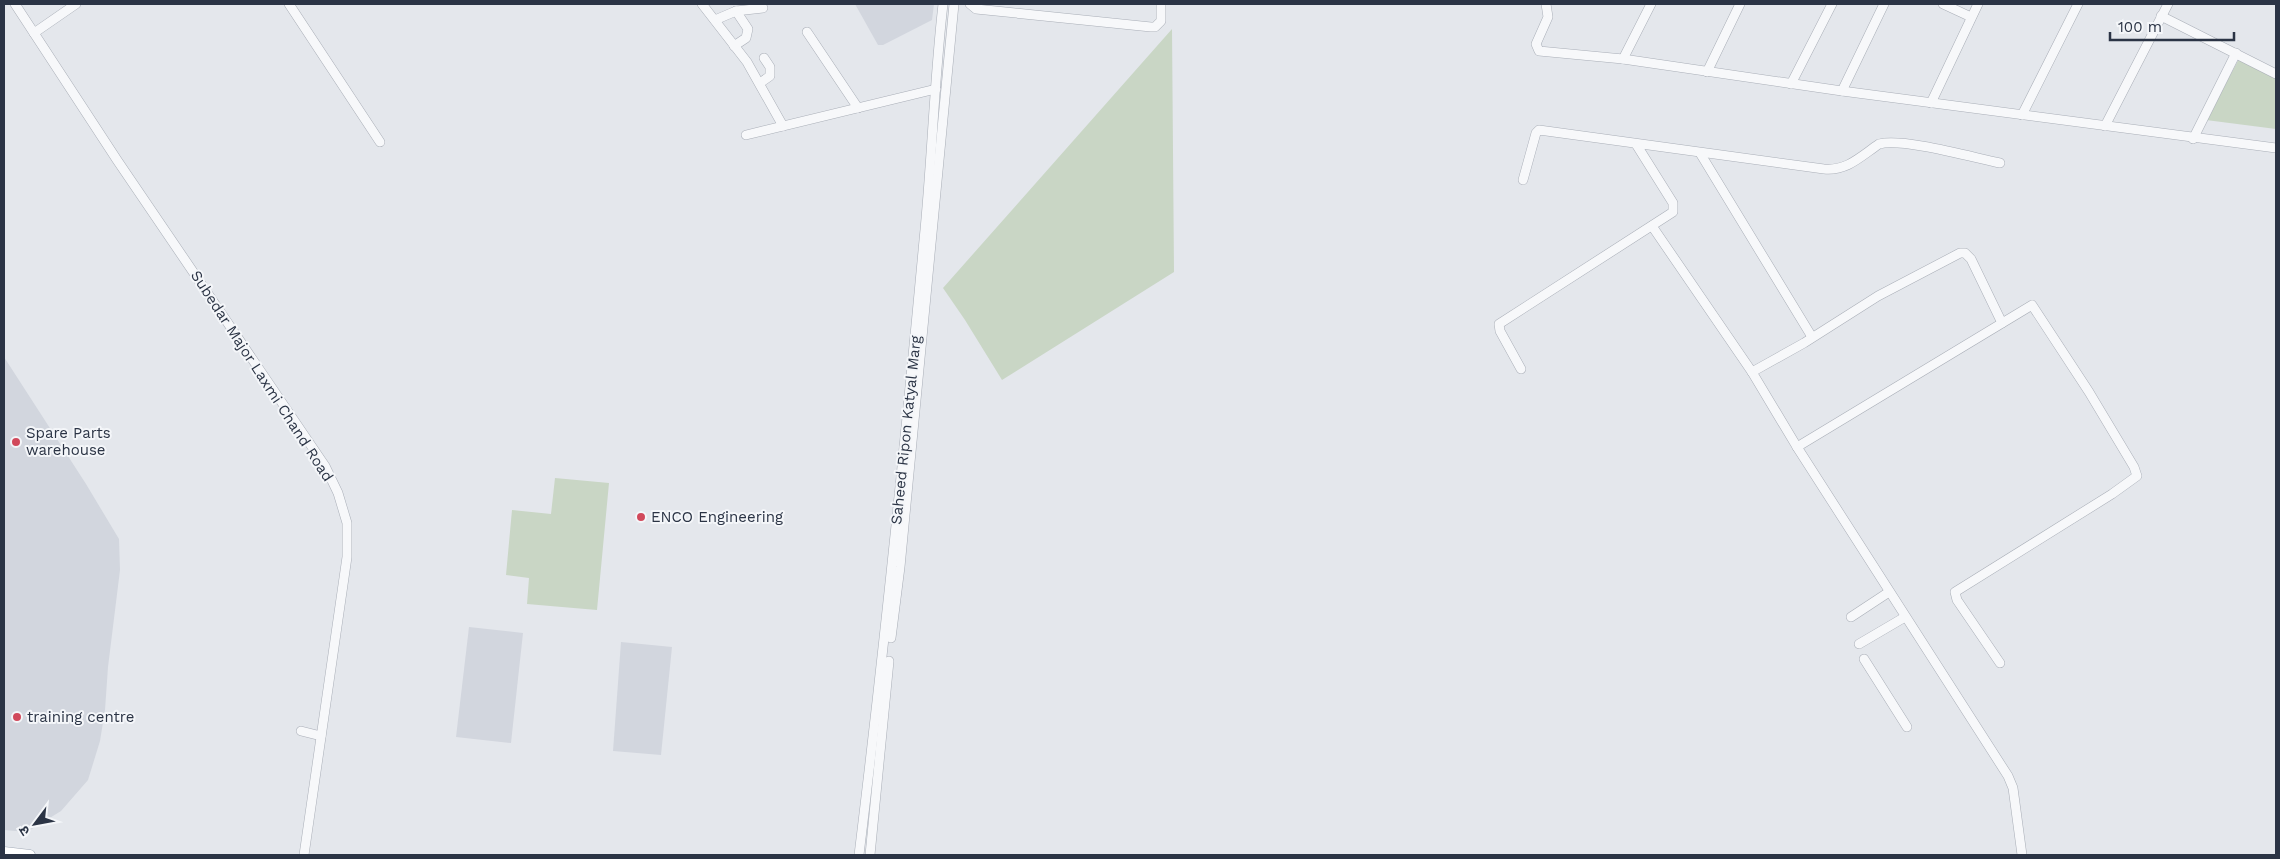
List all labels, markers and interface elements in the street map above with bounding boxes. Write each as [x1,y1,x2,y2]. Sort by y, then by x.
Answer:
scale bar [2110,10,2234,42]
text: 100 m [2118,18,2162,36]
street label: Subedar Major Laxmi Chand Road [187,267,337,485]
street label: Saheed Ripon Katyal Marg [887,335,925,525]
place label: Spare Parts warehouse [26,424,111,459]
marker: Spare Parts warehouse [10,436,22,448]
place label: ENCO Engineering [651,508,783,526]
marker: ENCO Engineering [635,511,647,523]
place label: training centre [27,708,134,726]
marker: training centre [11,711,23,723]
north arrow [10,799,60,849]
text: उ [15,822,33,839]

